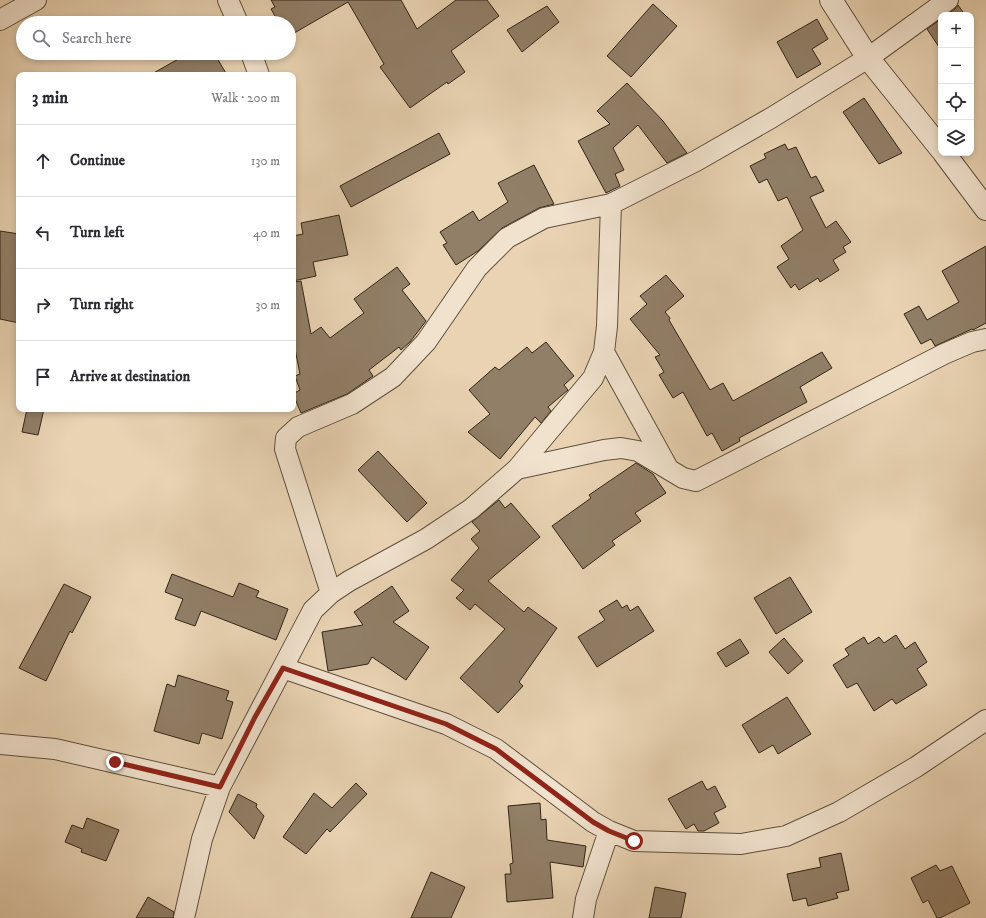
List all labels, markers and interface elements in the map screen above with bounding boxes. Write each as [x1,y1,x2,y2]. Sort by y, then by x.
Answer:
map controls [938,12,974,156]
button: + [938,12,974,48]
search box [16,16,296,60]
icon: search [30,27,52,49]
text: Search here [62,29,131,48]
button: − [938,48,974,84]
button: locate [938,84,974,120]
text: 3 min [32,87,68,109]
text: Walk · 200 m [211,90,280,106]
button: layers [938,120,974,156]
icon: ahead [32,150,54,172]
text: Continue [70,151,125,170]
text: 130 m [251,153,280,169]
icon: left [32,222,54,244]
text: Turn left [70,223,124,242]
text: 40 m [253,225,280,241]
icon: right [32,294,54,316]
text: Turn right [70,295,133,314]
text: 30 m [256,297,280,313]
icon: arrive [32,366,54,388]
text: Arrive at destination [70,367,190,386]
route end [106,753,124,771]
route start [625,832,643,850]

